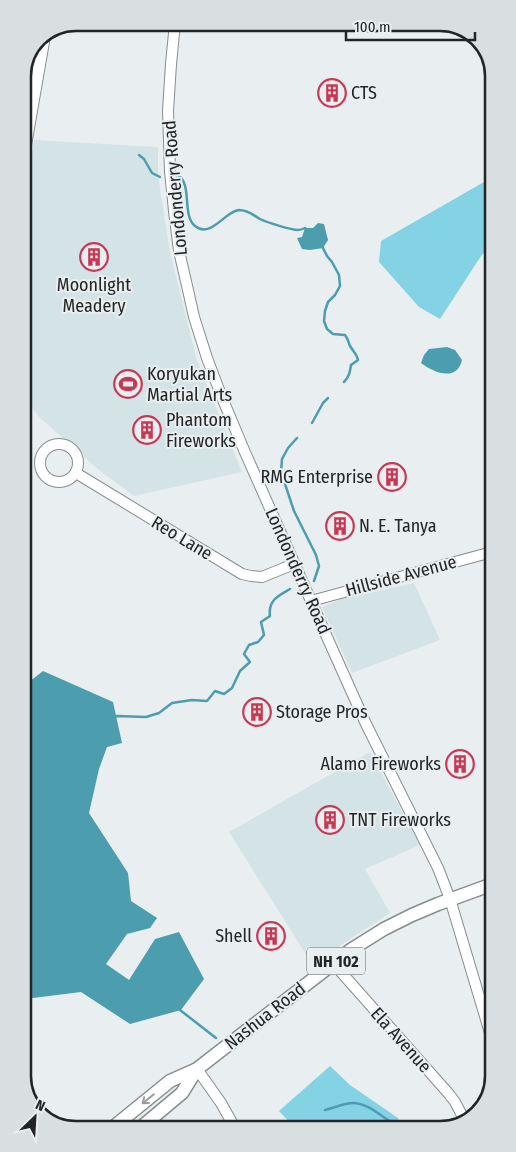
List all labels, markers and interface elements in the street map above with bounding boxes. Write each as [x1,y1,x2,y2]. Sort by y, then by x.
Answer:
scale bar [346,10,475,42]
text: 100 m [354,18,391,36]
building icon: CTS [317,78,347,108]
place label: CTS [351,82,377,104]
street label: Londonderry Road [158,119,192,257]
building icon: Moonlight Meadery [79,242,109,272]
place label: Moonlight Meadery [57,274,131,317]
place label: Koryukan Martial Arts [147,363,233,406]
sports icon: Koryukan Martial Arts [113,369,143,399]
place label: Phantom Fireworks [166,409,236,452]
building icon: Phantom Fireworks [132,415,162,445]
building icon: RMG Enterprise [377,462,407,492]
place label: RMG Enterprise [261,466,373,488]
street label: Londonderry Road [260,504,336,638]
street label: Reo Lane [148,511,217,565]
building icon: N. E. Tanya [325,511,355,541]
place label: N. E. Tanya [359,515,437,537]
street label: Hillside Avenue [343,551,459,601]
building icon: Storage Pros [242,697,272,727]
place label: Storage Pros [276,701,368,723]
building icon: Alamo Fireworks [445,749,475,779]
place label: Alamo Fireworks [320,753,441,775]
building icon: TNT Fireworks [315,805,345,835]
place label: TNT Fireworks [349,809,451,831]
building icon: Shell [256,921,286,951]
place label: Shell [215,925,252,947]
road number: NH 102 [307,948,365,974]
street label: Nashua Road [220,978,310,1054]
street label: Ela Avenue [366,1003,436,1077]
north arrow [10,1092,60,1142]
one-way arrow [142,1094,155,1105]
text: N [33,1096,48,1115]

